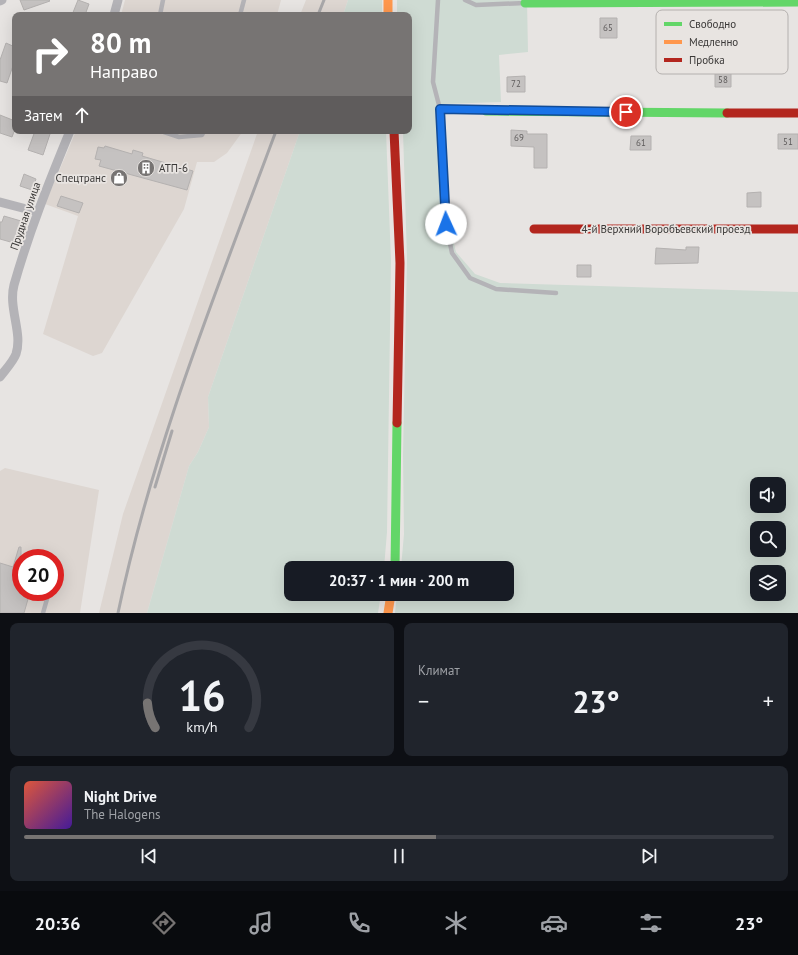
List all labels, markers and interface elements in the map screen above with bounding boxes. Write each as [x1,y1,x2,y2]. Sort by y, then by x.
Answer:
legend [656,10,788,74]
text: Свободно [689,17,736,31]
house number: 65 [603,22,613,33]
text: 80 m [90,24,151,61]
icon: right [24,28,76,80]
text: Медленно [689,35,738,49]
text: Пробка [689,53,725,67]
text: Направо [90,60,158,83]
house number: 58 [718,74,728,85]
house number: 72 [511,78,521,89]
pin [609,95,643,129]
icon: arrive [615,101,637,123]
icon: ahead [71,104,93,126]
text: Затем [24,106,63,125]
house number: 69 [514,132,524,143]
house number: 51 [783,136,793,147]
house number: 61 [636,137,646,148]
building icon: АТП-6 [136,158,156,178]
place label: АТП-6 [159,161,188,175]
shop icon: Спецтранс [109,168,129,188]
place label: Спецтранс [56,171,106,185]
street label: Прудная улица [7,180,43,252]
position arrow [425,203,467,245]
street label: 4-й Верхний Воробъевский проезд [582,222,750,236]
map controls [750,477,786,601]
button: sound [750,477,786,513]
button: search [750,521,786,557]
speed limit sign: 20 [12,549,64,601]
button: layers [750,565,786,601]
text: 20:37 · 1 мин · 200 m [329,571,469,590]
text: Климат [418,662,460,679]
text: 16 [178,668,226,721]
text: 23° [572,682,620,721]
text: − [418,687,429,715]
text: + [763,687,774,715]
text: km/h [186,716,218,735]
text: Night Drive [84,787,157,806]
text: The Halogens [84,806,161,823]
icon: previous [138,845,160,867]
icon: pause [388,845,410,867]
icon: next [638,845,660,867]
icon: directions [150,909,178,937]
icon: music [247,909,275,937]
icon: phone [345,909,373,937]
icon: climate [442,909,470,937]
icon: car [540,909,568,937]
icon: filters [637,909,665,937]
text: 20:36 [35,912,80,935]
text: 23° [735,912,763,935]

